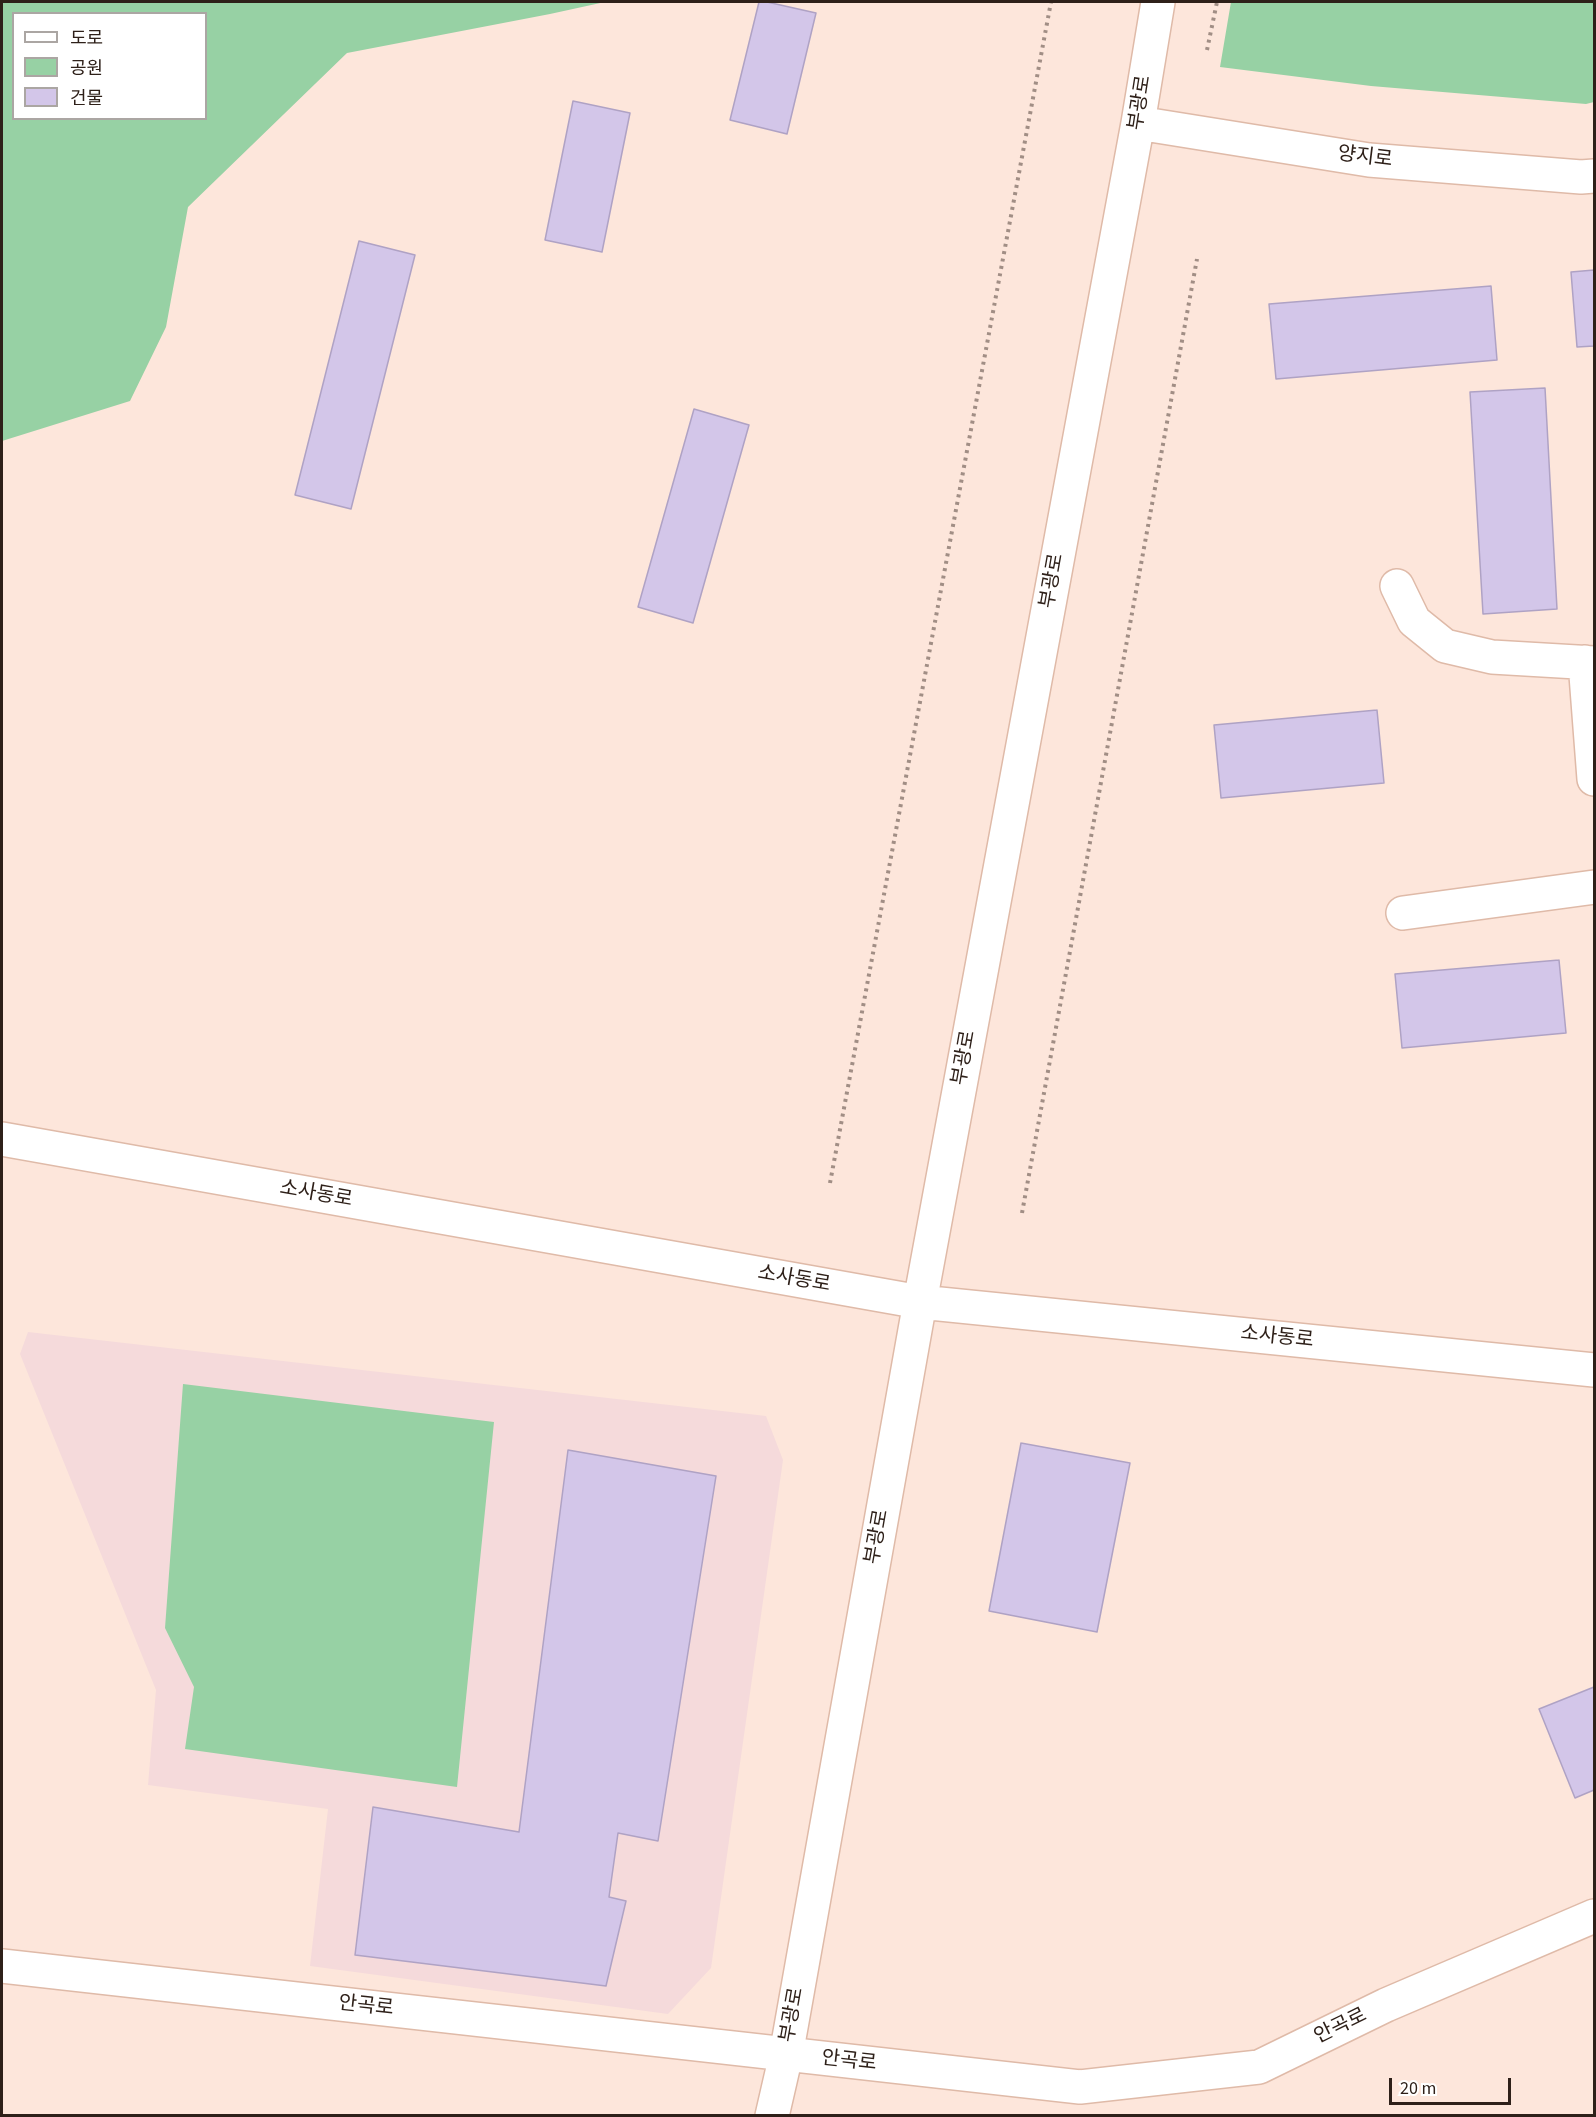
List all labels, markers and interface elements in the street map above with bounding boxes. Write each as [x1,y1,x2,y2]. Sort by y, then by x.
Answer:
legend [12,12,207,120]
text: 도로 [70,26,103,51]
text: 공원 [70,56,103,81]
street label: 부광로 [1125,74,1157,132]
text: 건물 [70,86,103,111]
street label: 양지로 [1336,143,1394,173]
street label: 부광로 [1036,552,1070,610]
street label: 부광로 [948,1029,982,1087]
street label: 소사동로 [278,1177,354,1213]
street label: 소사동로 [756,1262,832,1298]
street label: 소사동로 [1239,1322,1315,1354]
street label: 부광로 [861,1508,895,1566]
street label: 부광로 [776,1986,810,2044]
street label: 안곡로 [337,1992,395,2022]
street label: 안곡로 [1311,2004,1371,2050]
street label: 안곡로 [820,2047,878,2077]
scale bar [1392,2066,1514,2104]
text: 20 m [1400,2076,1436,2101]

